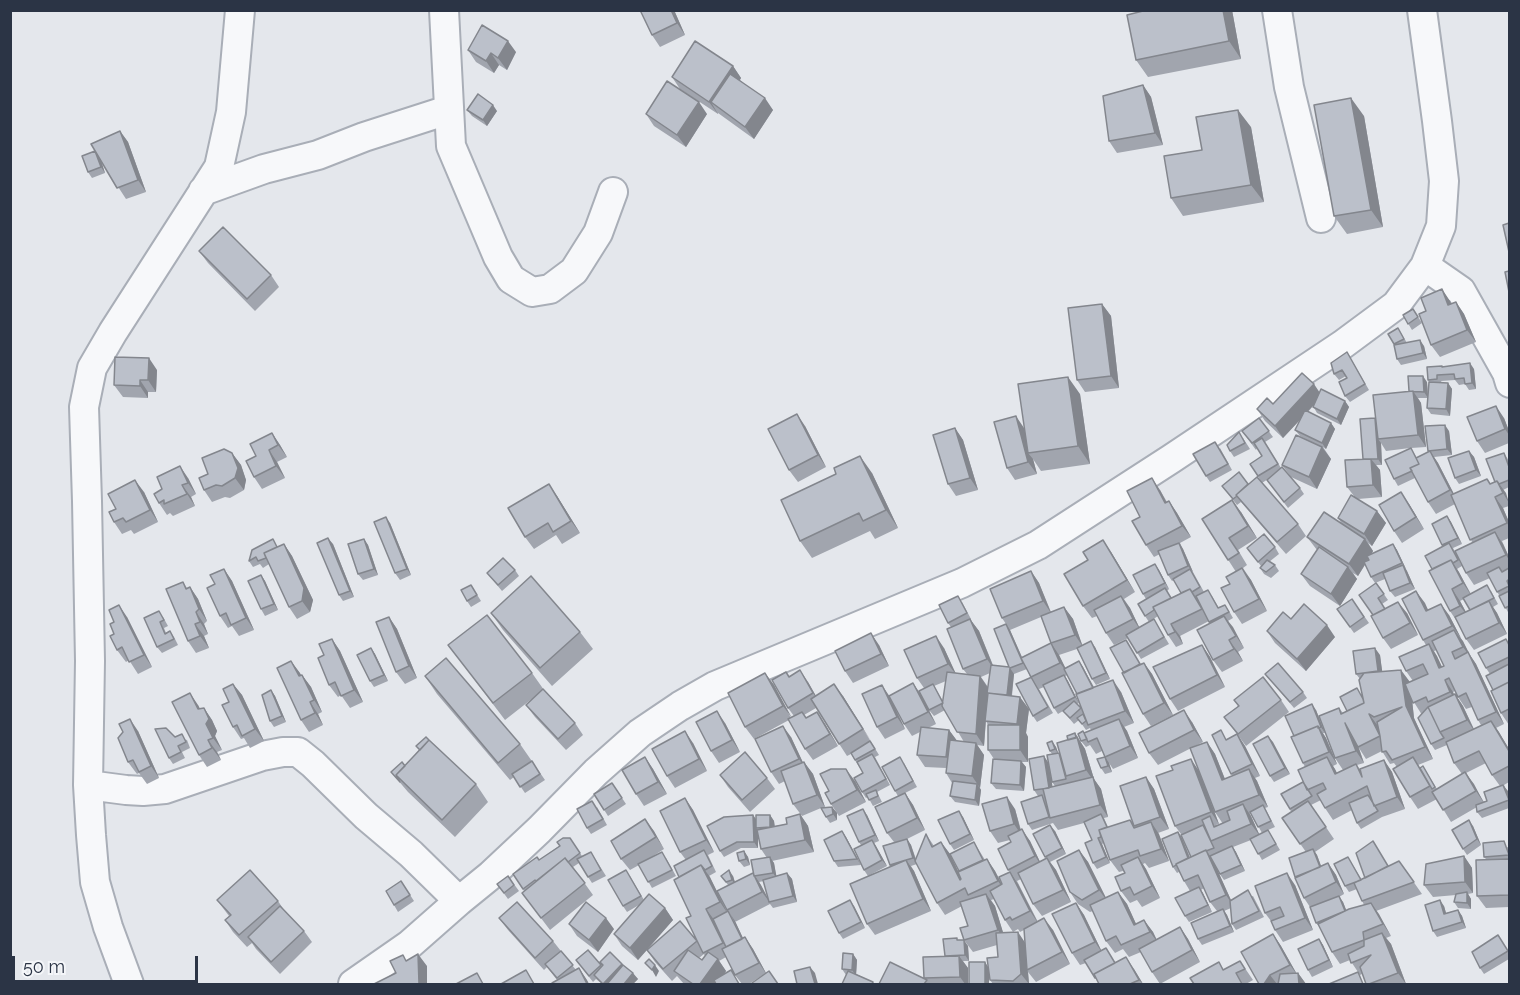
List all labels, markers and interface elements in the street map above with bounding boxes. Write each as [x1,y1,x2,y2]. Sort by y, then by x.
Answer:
scale bar [15,944,201,982]
text: 50 m [23,956,65,977]

